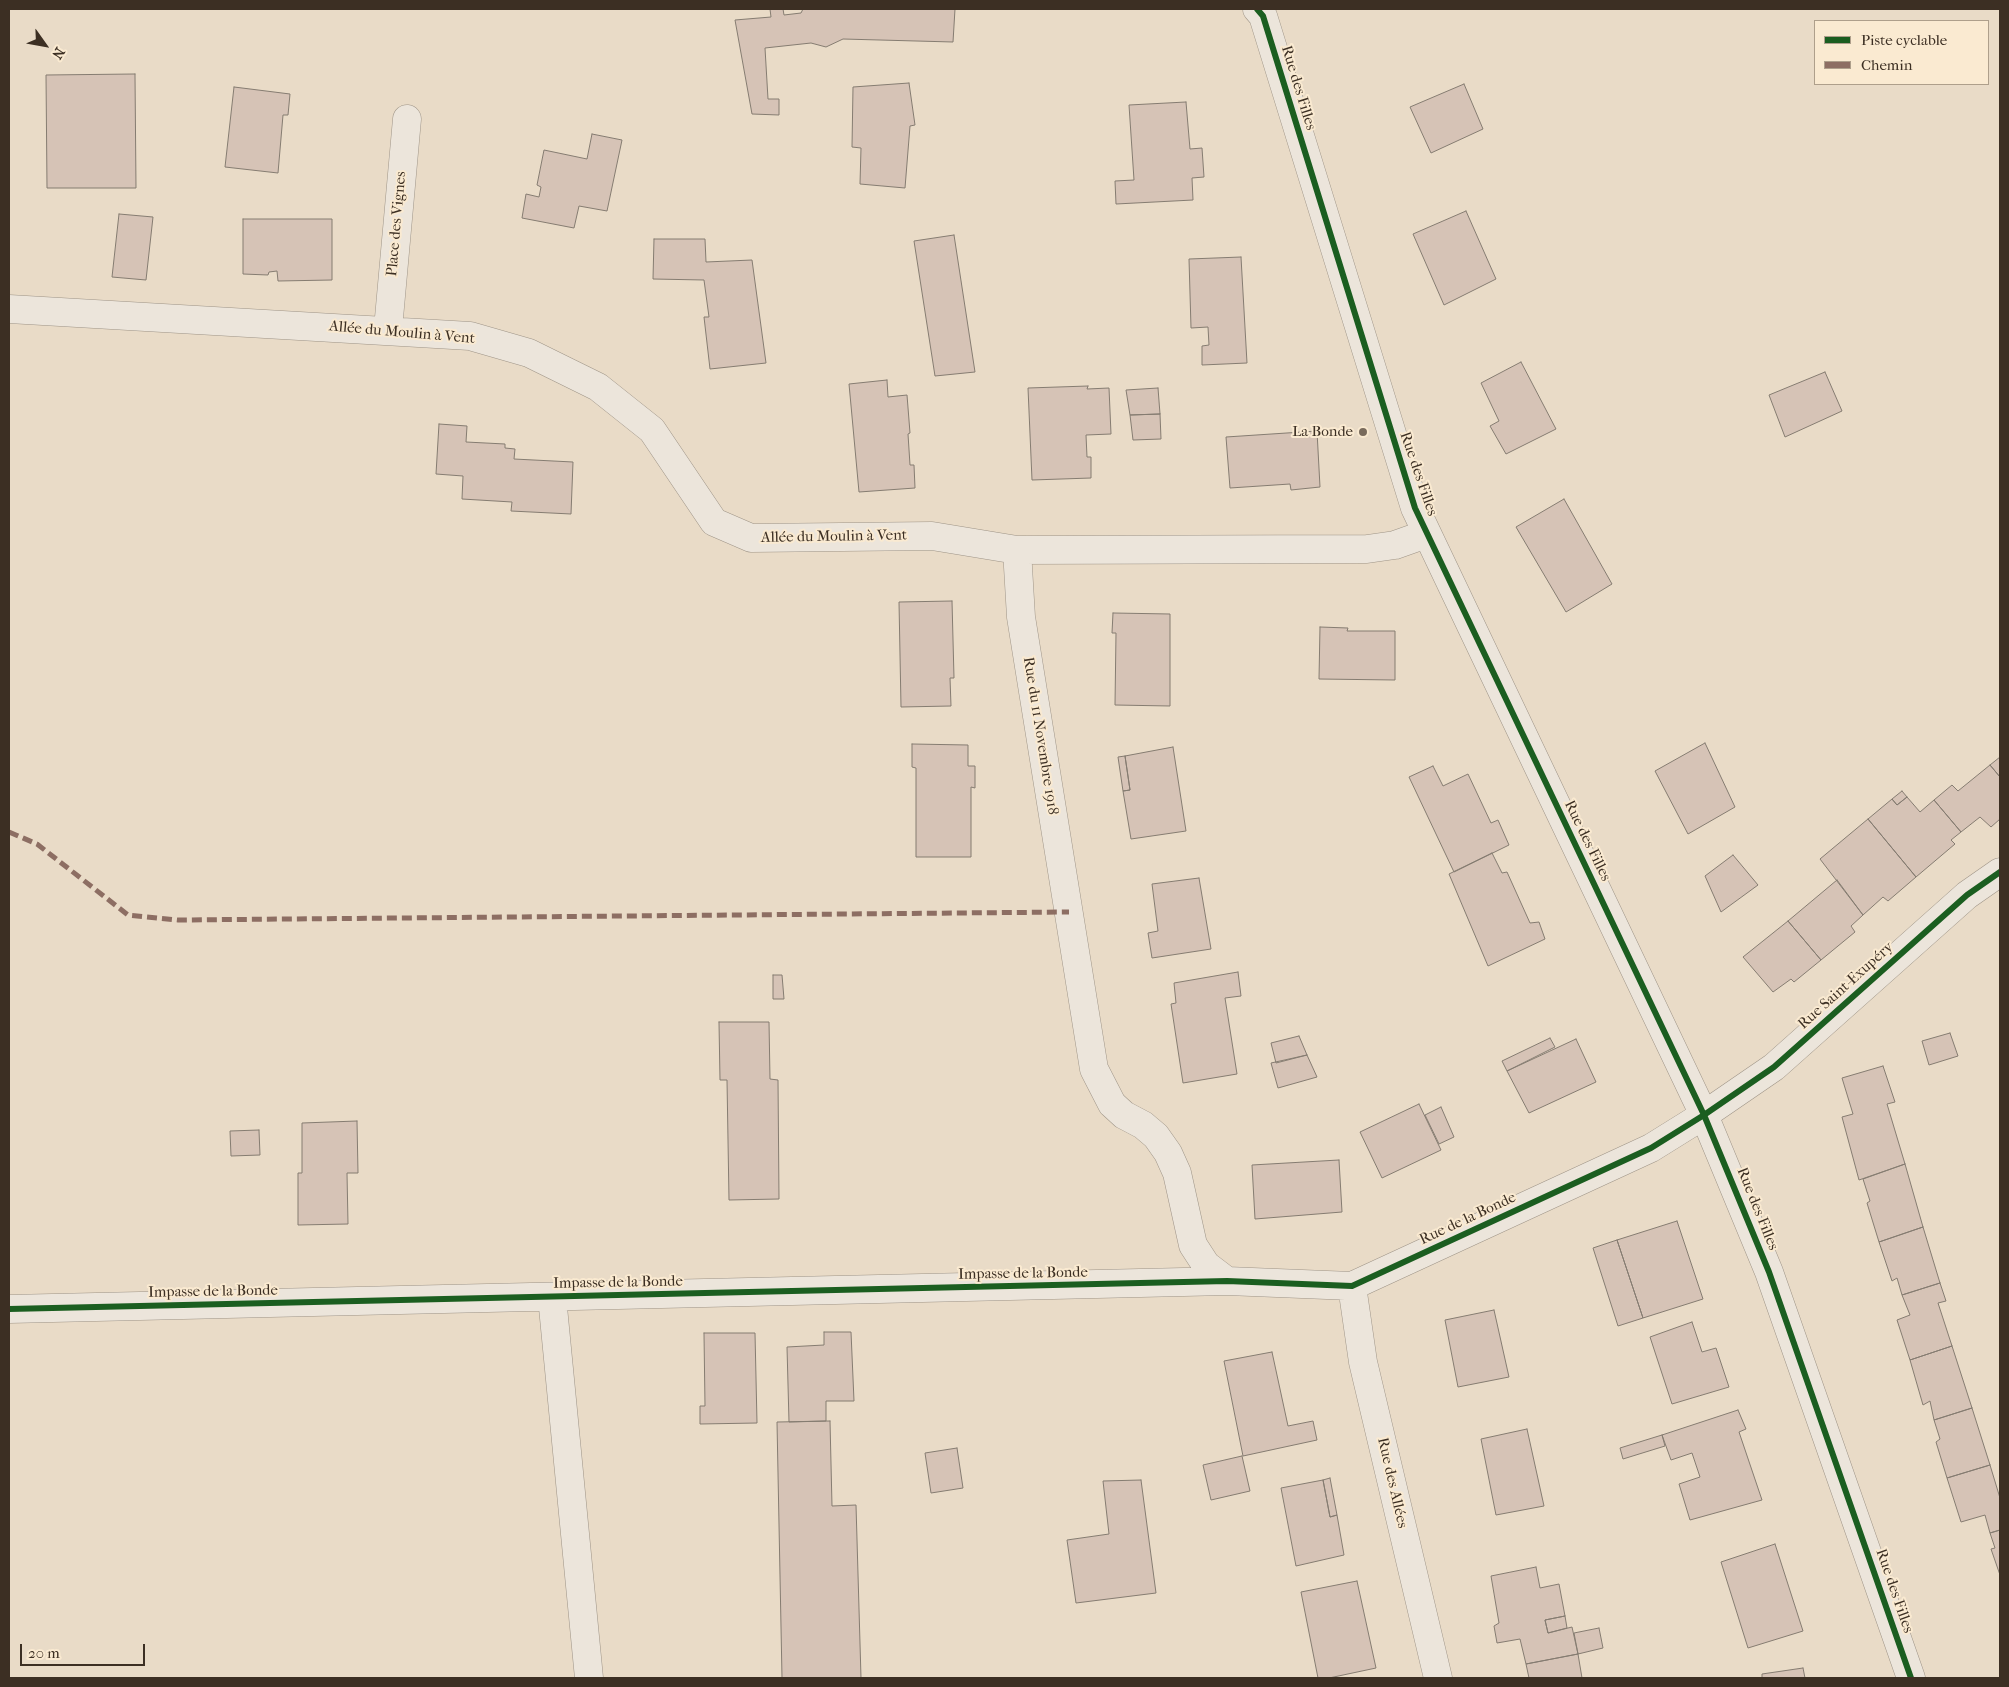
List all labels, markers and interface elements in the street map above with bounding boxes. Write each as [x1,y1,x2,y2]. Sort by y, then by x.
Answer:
north arrow [20,20,70,70]
legend [1814,20,1989,85]
text: Piste cyclable [1861,31,1947,49]
street label: Rue des Filles [1277,43,1319,133]
text: N [48,44,68,62]
text: Chemin [1861,56,1912,74]
street label: Place des Vignes [383,171,411,277]
street label: Allée du Moulin à Vent [328,318,476,348]
place label: La Bonde [1292,423,1353,441]
marker: La Bonde [1357,426,1369,438]
street label: Rue des Filles [1395,430,1441,518]
street label: Allée du Moulin à Vent [761,527,907,547]
street label: Rue du 11 Novembre 1918 [1019,656,1061,816]
street label: Rue des Filles [1560,798,1614,884]
street label: Rue Saint-Exupéry [1795,938,1897,1034]
street label: Rue des Filles [1732,1165,1782,1253]
street label: Rue de la Bonde [1417,1189,1519,1249]
street label: Impasse de la Bonde [958,1264,1088,1284]
street label: Impasse de la Bonde [553,1273,683,1293]
street label: Impasse de la Bonde [148,1282,278,1302]
street label: Rue des Allées [1373,1436,1411,1530]
street label: Rue des Filles [1871,1547,1917,1635]
scale bar [22,1634,148,1666]
text: 20 m [28,1644,60,1662]

